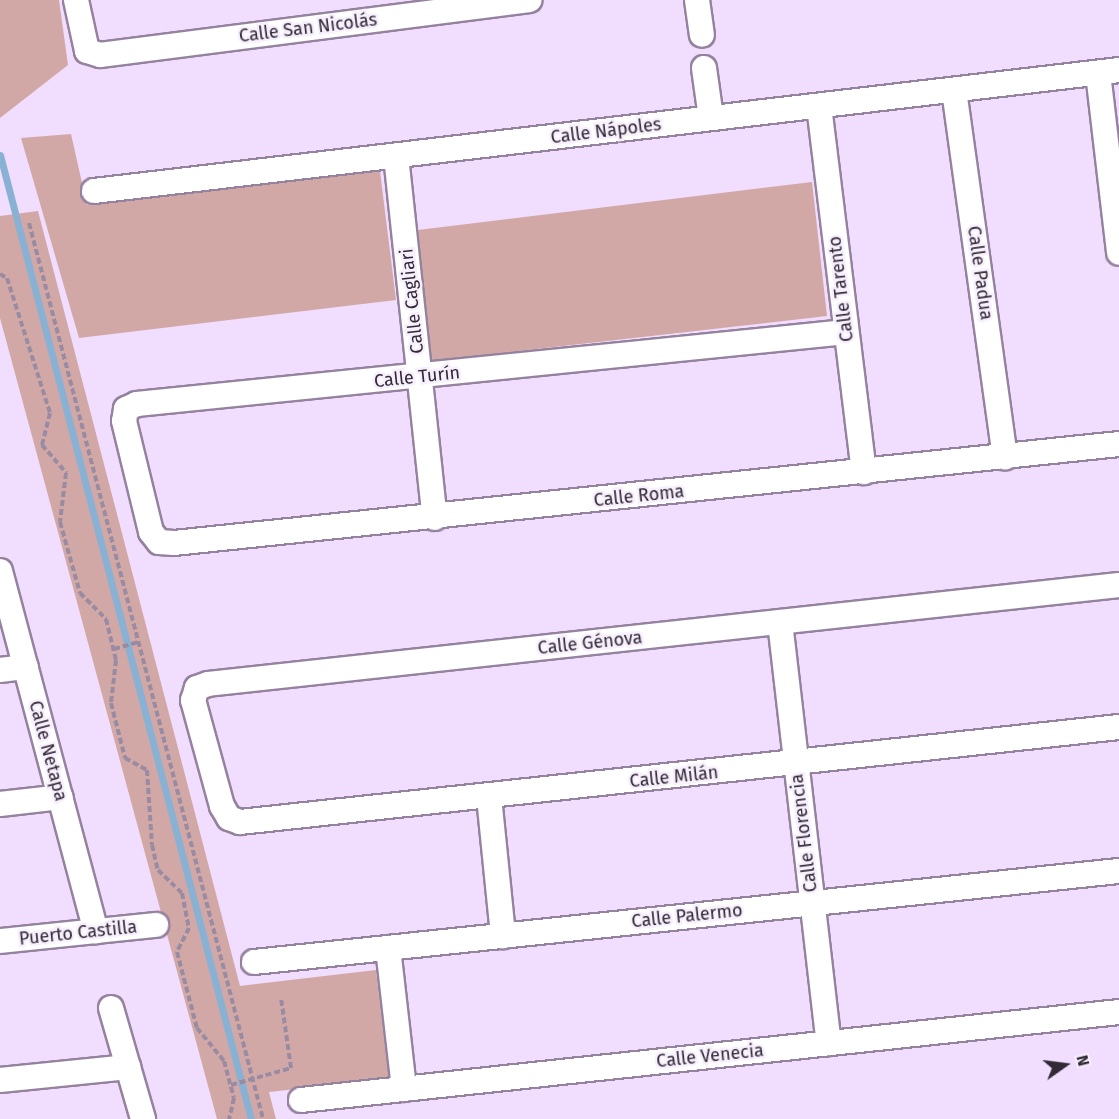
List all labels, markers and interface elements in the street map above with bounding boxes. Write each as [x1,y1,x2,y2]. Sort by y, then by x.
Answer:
street label: Calle San Nicolás [238,9,378,47]
street label: Calle Nápoles [549,114,663,148]
street label: Calle Padua [963,225,997,321]
street label: Calle Tarento [824,235,858,343]
street label: Calle Cagliari [396,247,428,355]
street label: Calle Turín [373,362,461,392]
street label: Calle Roma [593,481,685,511]
street label: Calle Génova [537,627,643,659]
street label: Calle Netapa [24,698,72,804]
street label: Calle Milán [629,762,719,792]
street label: Calle Florencia [786,773,822,893]
street label: Calle Palermo [630,899,744,933]
street label: Puerto Castilla [18,916,138,950]
north arrow [1035,1035,1095,1095]
street label: Calle Venecia [655,1040,765,1072]
text: N [1072,1053,1093,1068]

